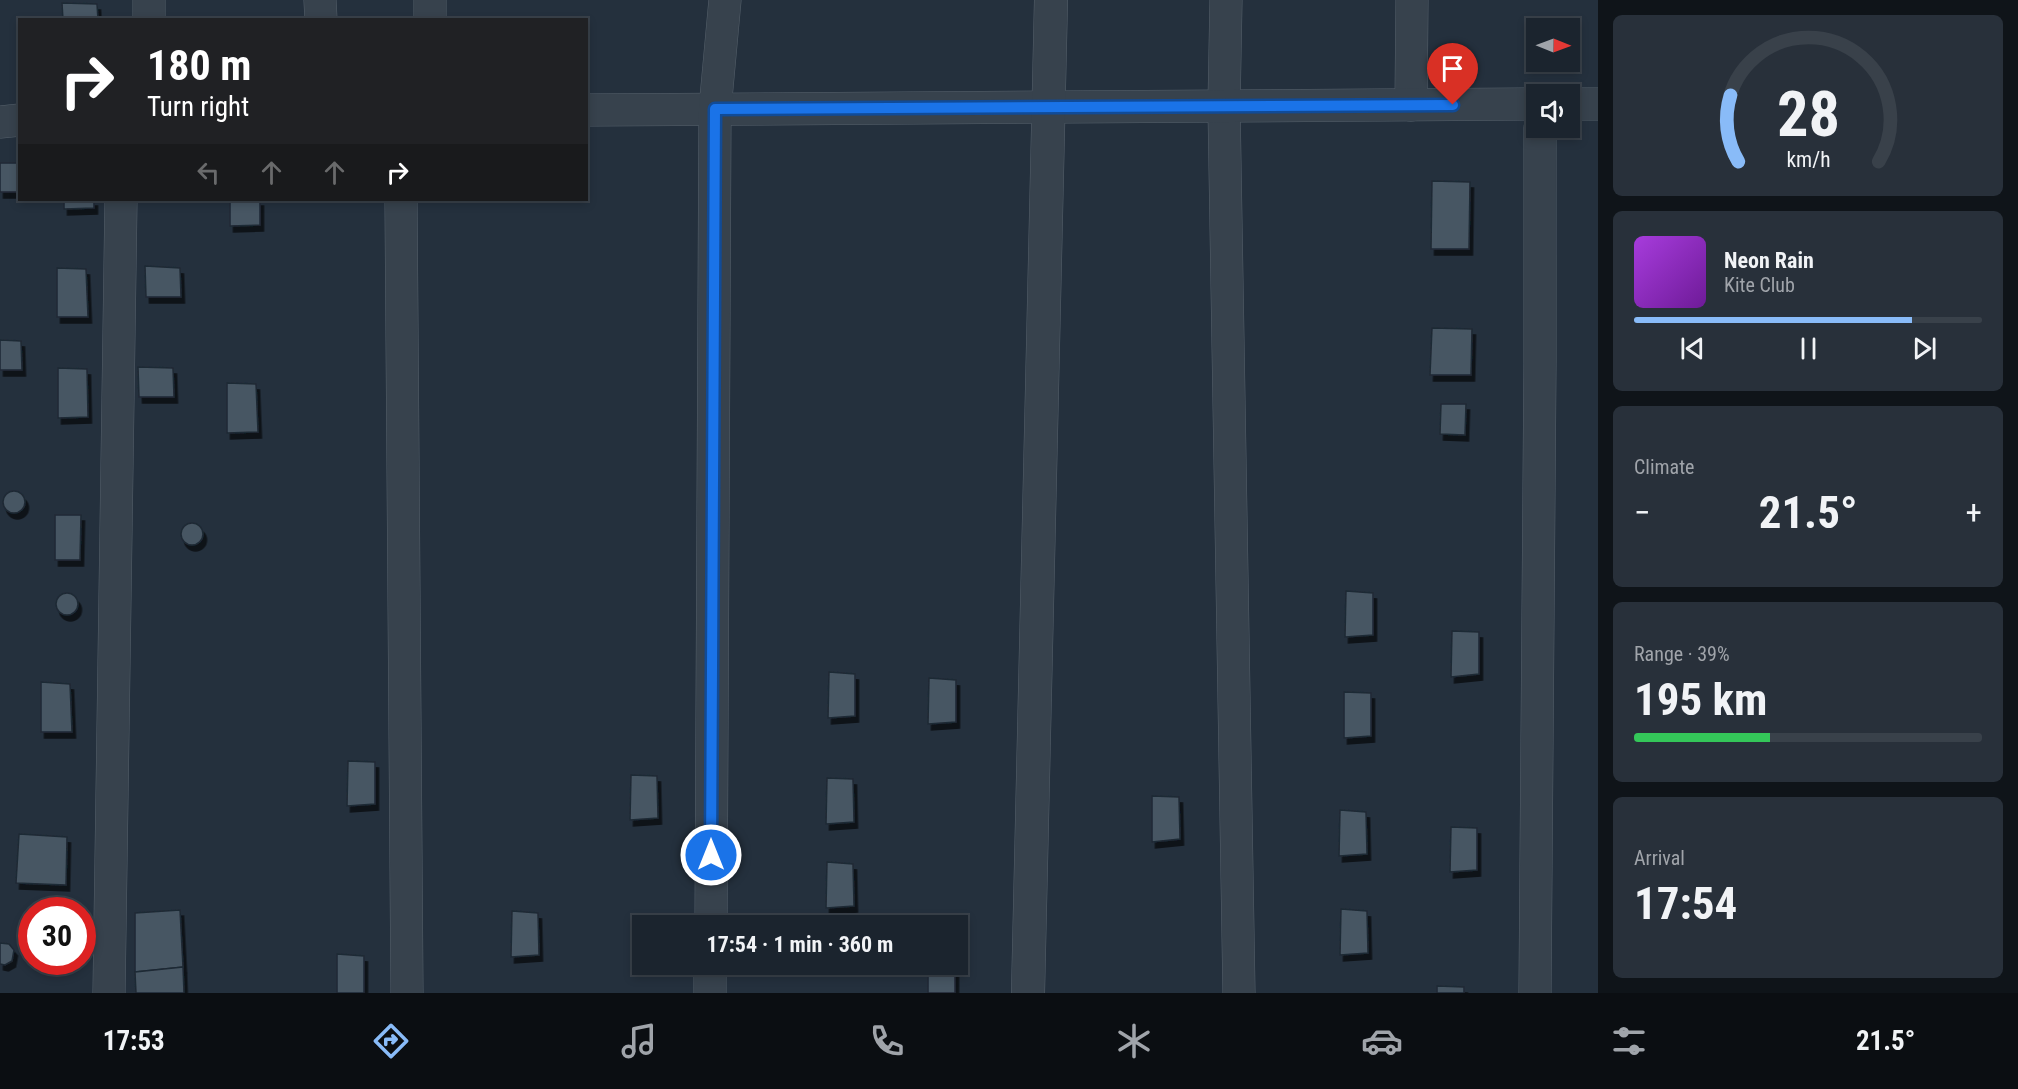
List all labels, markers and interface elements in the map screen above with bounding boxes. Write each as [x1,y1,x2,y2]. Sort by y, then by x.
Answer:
north arrow [1526,18,1580,72]
map controls [1526,18,1580,138]
text: 180 m [147,41,252,90]
icon: right [48,42,126,120]
pin [1427,43,1478,105]
icon: arrive [1436,52,1469,85]
text: 28 [1776,78,1840,151]
button: sound [1526,84,1580,138]
text: Turn right [147,91,249,123]
text: km/h [1786,148,1830,173]
icon: left [192,156,225,189]
icon: ahead [255,156,288,189]
icon: ahead [318,156,351,189]
icon: right [381,156,414,189]
text: Neon Rain [1724,248,1814,273]
text: Kite Club [1724,273,1795,297]
icon: previous [1676,332,1709,365]
icon: pause [1792,332,1825,365]
icon: next [1908,332,1941,365]
text: Climate [1634,455,1694,479]
text: 21.5° [1759,486,1857,539]
text: − [1634,493,1651,532]
text: + [1966,493,1982,532]
text: Range · 39% [1634,642,1730,666]
text: 195 km [1634,673,1767,726]
position arrow [679,823,743,887]
text: Arrival [1634,846,1685,870]
text: 17:54 [1634,877,1737,930]
speed limit sign: 30 [18,897,96,975]
text: 17:54 · 1 min · 360 m [707,932,893,957]
icon: directions [370,1020,412,1062]
icon: music [618,1020,660,1062]
icon: phone [866,1020,908,1062]
icon: climate [1113,1020,1155,1062]
icon: car [1361,1020,1403,1062]
icon: filters [1608,1020,1650,1062]
text: 17:53 [103,1025,165,1057]
text: 21.5° [1856,1025,1915,1057]

